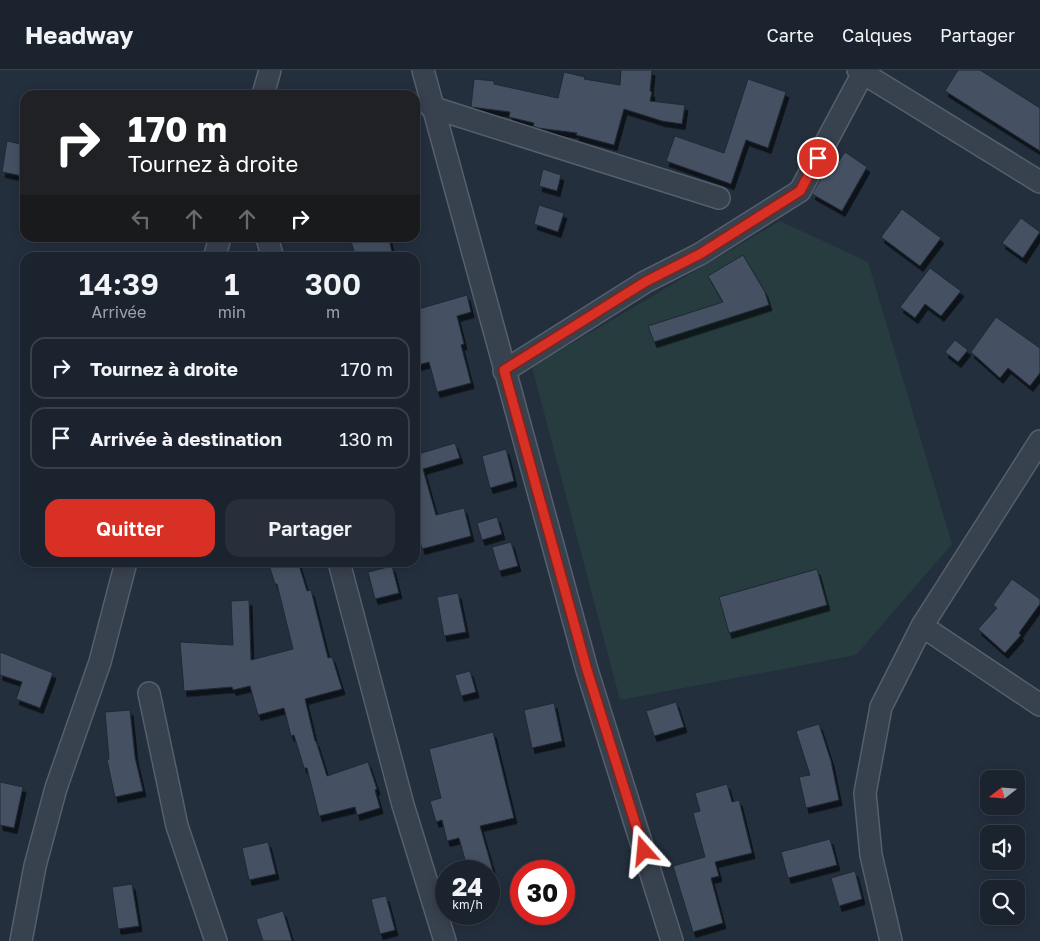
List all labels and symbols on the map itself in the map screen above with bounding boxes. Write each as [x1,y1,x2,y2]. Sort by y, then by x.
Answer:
pin [797,137,839,179]
north arrow [980,770,1025,815]
position arrow [617,824,669,876]
speed limit sign: 30 [510,860,575,925]

